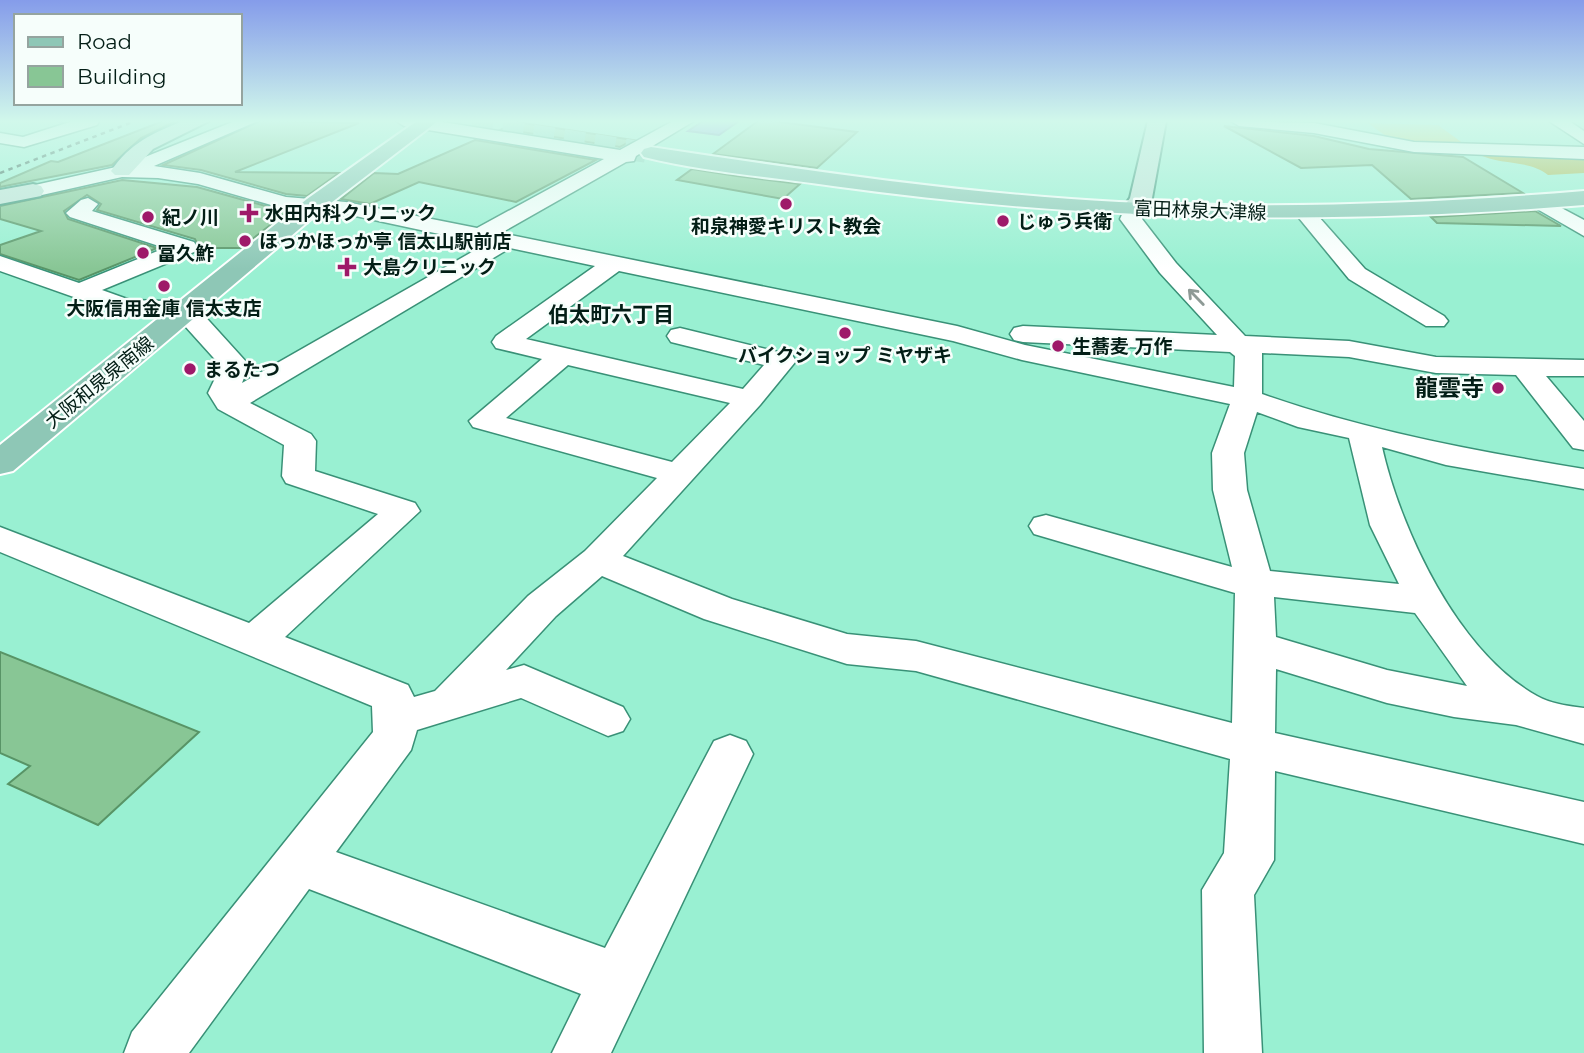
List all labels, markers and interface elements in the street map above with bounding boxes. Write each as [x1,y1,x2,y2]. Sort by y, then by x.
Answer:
legend [14,14,242,105]
text: Road [77,29,132,54]
text: Building [77,64,167,89]
marker: 和泉神愛キリスト教会 [778,196,794,212]
street label: 富田林泉大津線 [1133,197,1267,224]
place label: 水田内科クリニック [265,202,436,225]
marker: 水田内科クリニック [239,203,259,223]
place label: 紀ノ川 [162,206,219,229]
marker: 紀ノ川 [140,209,156,225]
place label: じゅう兵衛 [1017,210,1112,233]
marker: じゅう兵衛 [995,213,1011,229]
place label: 和泉神愛キリスト教会 [691,215,881,238]
place label: ほっかほっか亭 信太山駅前店 [259,230,511,253]
marker: ほっかほっか亭 信太山駅前店 [237,233,253,249]
place label: 冨久鮓 [157,242,214,265]
marker: 冨久鮓 [135,245,151,261]
place label: 大島クリニック [363,256,496,279]
marker: 大島クリニック [337,257,357,277]
marker: 大阪信用金庫 信太支店 [156,278,172,294]
one-way arrow [1187,289,1204,306]
place label: 大阪信用金庫 信太支店 [66,297,262,320]
district label: 伯太町六丁目 [548,302,674,327]
marker: バイクショップ ミヤザキ [837,325,853,341]
street label: 大阪和泉泉南線 [40,332,158,433]
place label: 生蕎麦 万作 [1072,335,1172,358]
marker: 生蕎麦 万作 [1050,338,1066,354]
place label: バイクショップ ミヤザキ [738,344,952,367]
place label: まるたつ [204,358,280,381]
marker: まるたつ [182,361,198,377]
place label: 龍雲寺 [1415,374,1484,402]
marker: 龍雲寺 [1490,380,1506,396]

